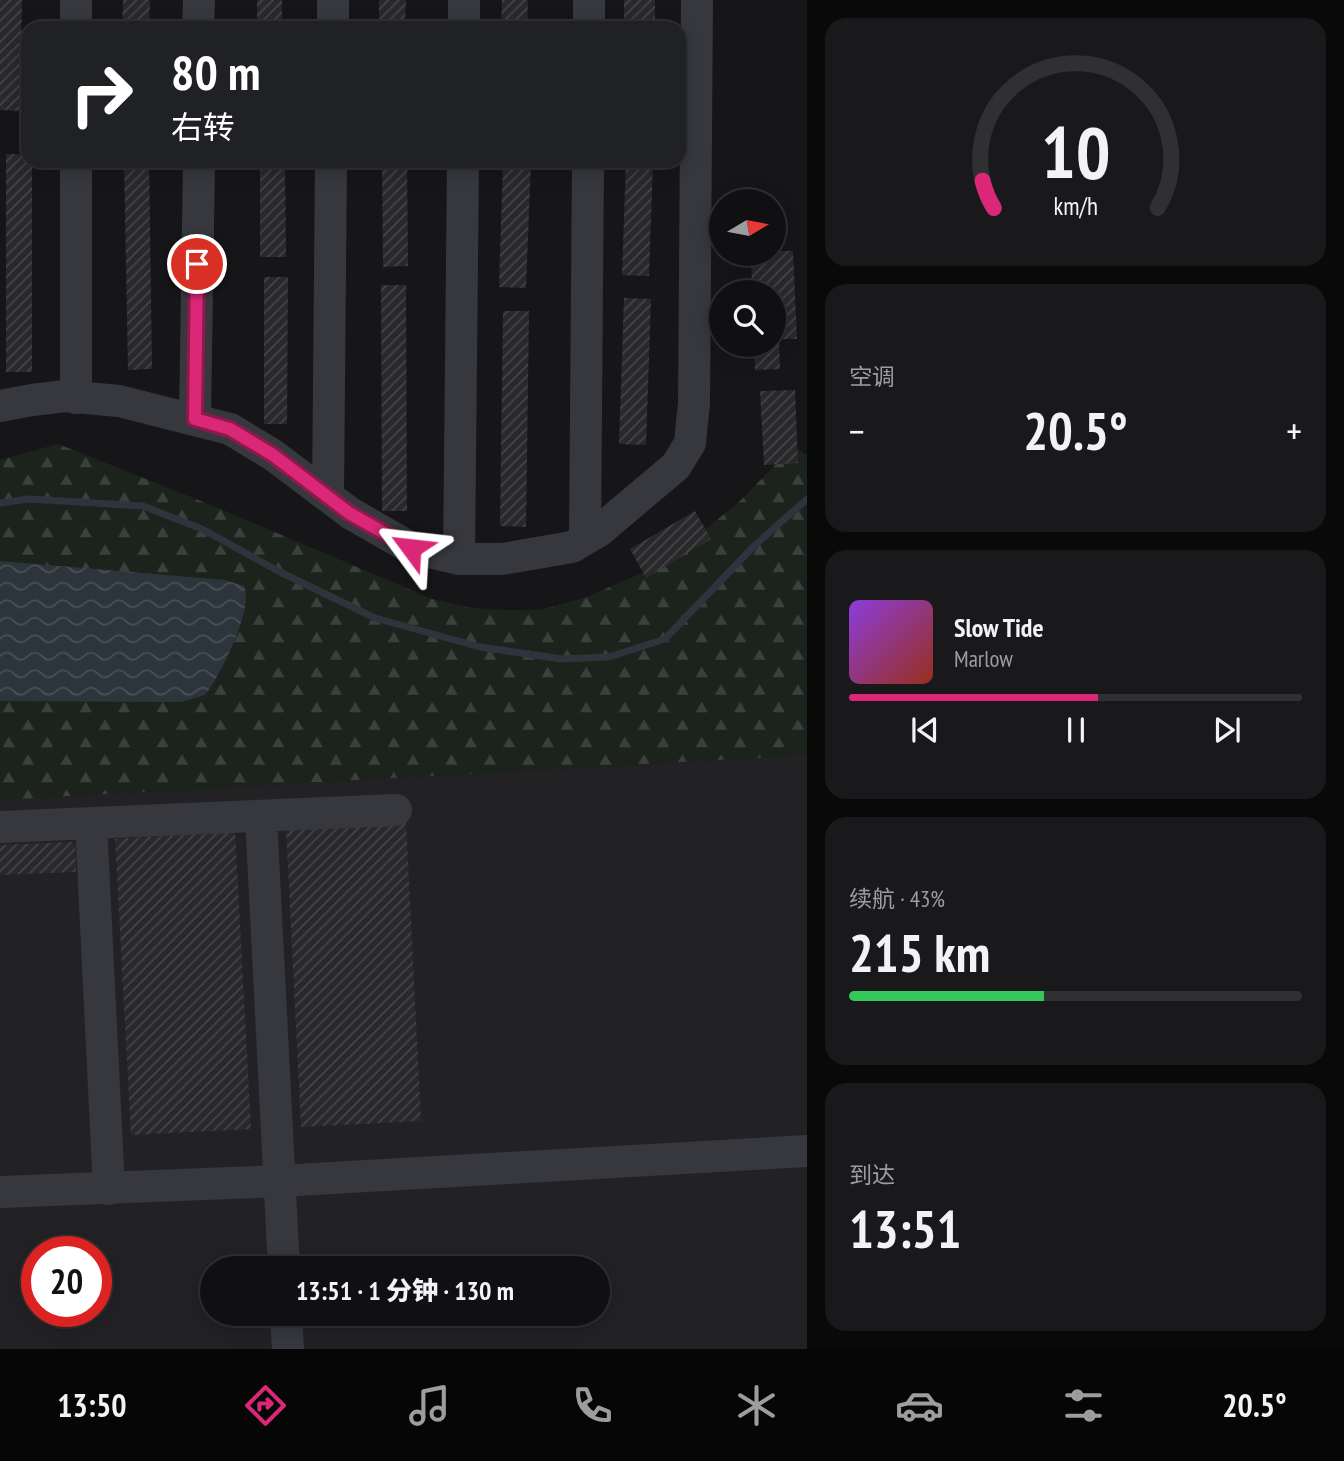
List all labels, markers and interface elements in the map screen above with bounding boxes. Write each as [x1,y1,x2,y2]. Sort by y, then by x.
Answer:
text: 80 m [171,40,260,104]
icon: right [56,49,147,140]
text: 10 [1041,104,1110,198]
text: 右转 [171,106,235,148]
north arrow [709,189,786,266]
map controls [709,189,786,357]
text: km/h [1053,190,1098,222]
pin [167,234,227,294]
icon: arrive [178,245,216,283]
button: search [709,280,786,357]
text: 空调 [849,362,895,391]
text: 20.5° [1023,397,1128,464]
text: − [849,406,865,455]
text: + [1286,406,1302,455]
position arrow [374,511,448,585]
text: Slow Tide [954,611,1044,644]
text: Marlow [954,644,1013,673]
icon: previous [906,711,944,749]
icon: pause [1057,711,1095,749]
icon: next [1208,711,1246,749]
text: 续航 · 43% [849,884,945,913]
text: 215 km [849,919,990,986]
text: 到达 [849,1160,895,1189]
text: 13:51 [849,1195,961,1262]
speed limit sign: 20 [21,1236,112,1327]
text: 13:51 · 1 分钟 · 130 m [296,1274,514,1307]
icon: directions [241,1381,290,1430]
icon: music [405,1381,454,1430]
icon: phone [568,1381,617,1430]
icon: climate [732,1381,781,1430]
icon: car [895,1381,944,1430]
icon: filters [1059,1381,1108,1430]
text: 13:50 [57,1384,126,1426]
text: 20.5° [1222,1384,1287,1426]

